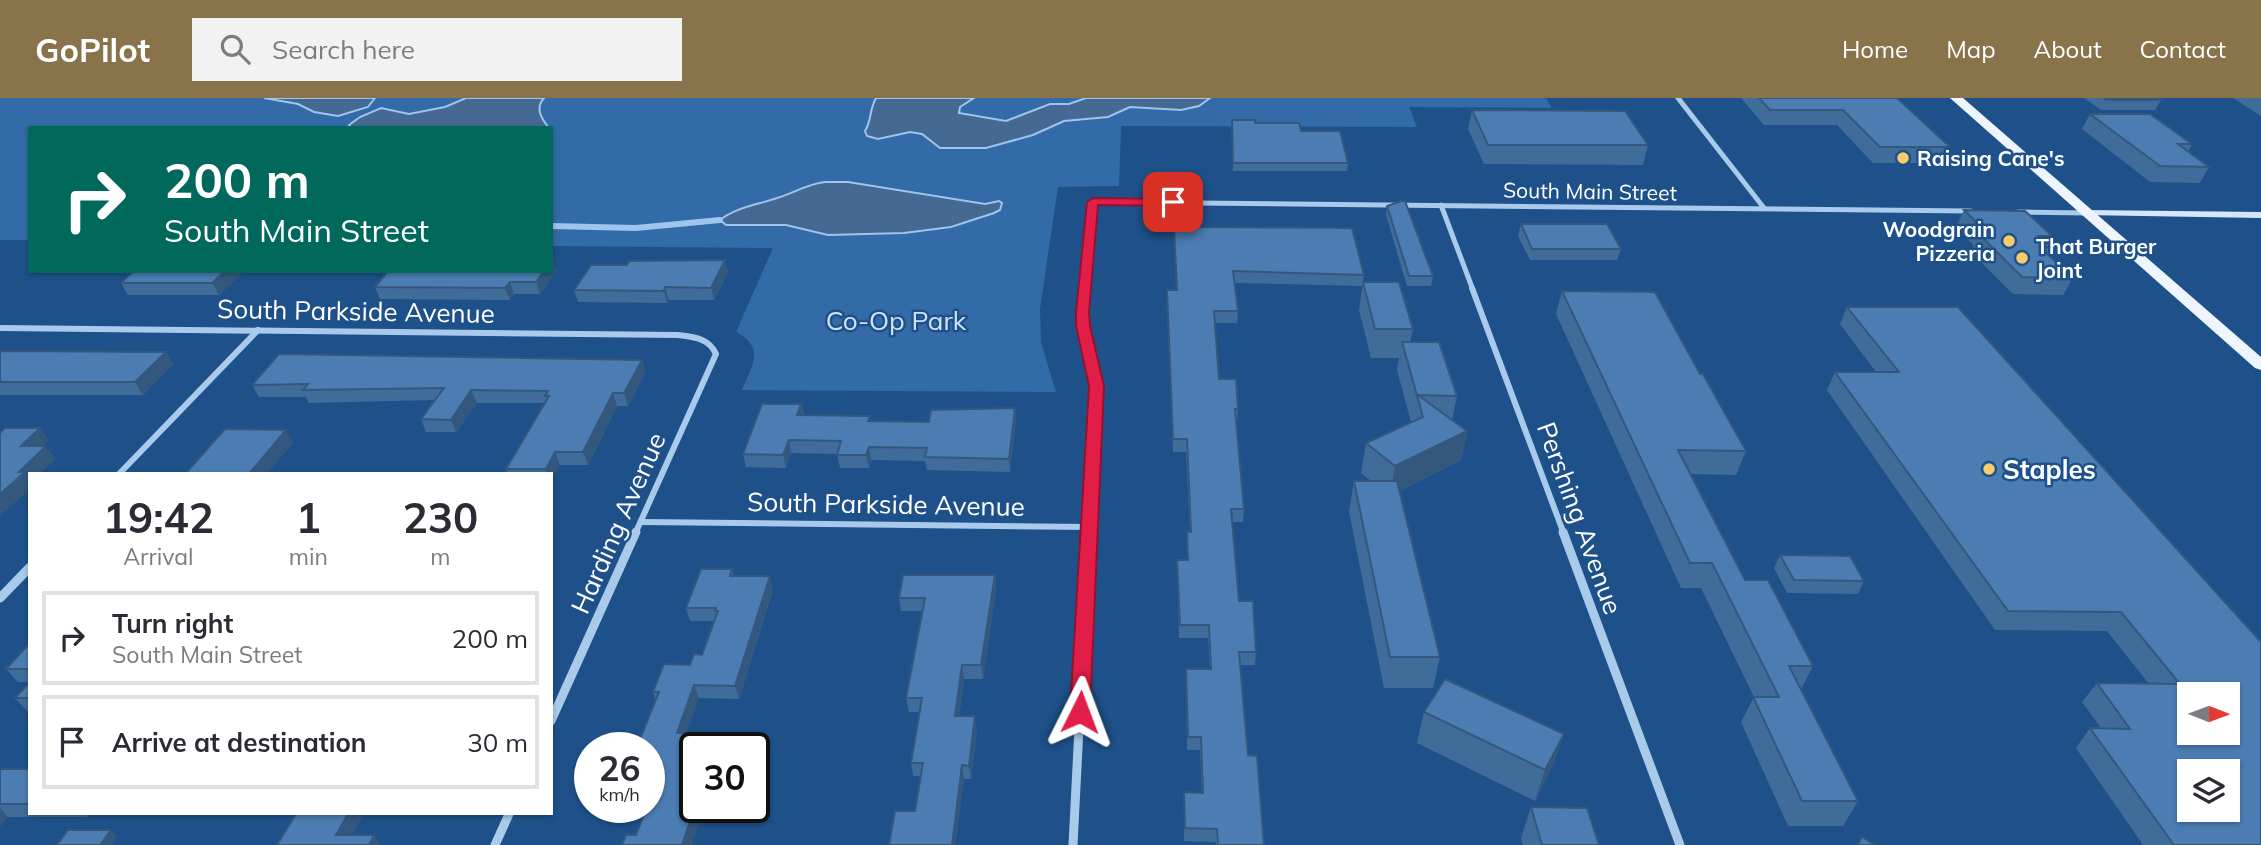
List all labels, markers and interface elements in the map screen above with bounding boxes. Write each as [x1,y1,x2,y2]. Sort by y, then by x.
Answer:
search box [192,18,682,81]
text: GoPilot [35,29,150,70]
icon: search [216,30,254,68]
text: Search here [272,33,415,66]
text: Home [1842,34,1908,64]
text: Map [1946,34,1996,64]
text: About [2034,34,2102,64]
text: Contact [2140,34,2226,64]
place label: Raising Cane's [1917,145,2064,171]
text: 200 m [164,149,310,210]
marker: Raising Cane's [1895,150,1911,166]
icon: right [49,154,140,245]
pin [1143,172,1203,232]
street label: South Main Street [1503,176,1677,206]
icon: arrive [1154,183,1192,221]
text: South Main Street [164,210,429,250]
place label: Woodgrain Pizzeria [1883,216,1995,266]
marker: Woodgrain Pizzeria [2001,233,2017,249]
place label: That Burger Joint [2036,233,2157,283]
marker: That Burger Joint [2014,250,2030,266]
street label: South Parkside Avenue [217,292,495,330]
park label: Co-Op Park [826,304,967,337]
street label: Pershing Avenue [1530,417,1630,619]
street label: Harding Avenue [563,427,673,619]
place label: Staples [2003,453,2096,486]
marker: Staples [1981,461,1997,477]
street label: South Parkside Avenue [747,485,1025,523]
text: 19:42 [103,491,214,544]
text: 1 [296,491,321,544]
text: 230 [403,491,478,544]
text: Arrival [123,542,194,571]
text: min [289,542,328,571]
text: m [430,542,451,571]
text: Turn right [112,607,233,640]
icon: right [53,619,91,657]
text: 200 m [452,622,528,655]
text: South Main Street [112,640,302,669]
position arrow [1043,675,1117,749]
north arrow [2177,682,2240,746]
map controls [2177,682,2240,822]
icon: arrive [53,723,91,761]
text: Arrive at destination [112,726,367,759]
text: 30 m [467,726,528,759]
speed limit sign: 30 [679,732,770,823]
text: 26 [598,746,641,790]
button: layers [2177,759,2240,822]
text: km/h [599,783,640,806]

